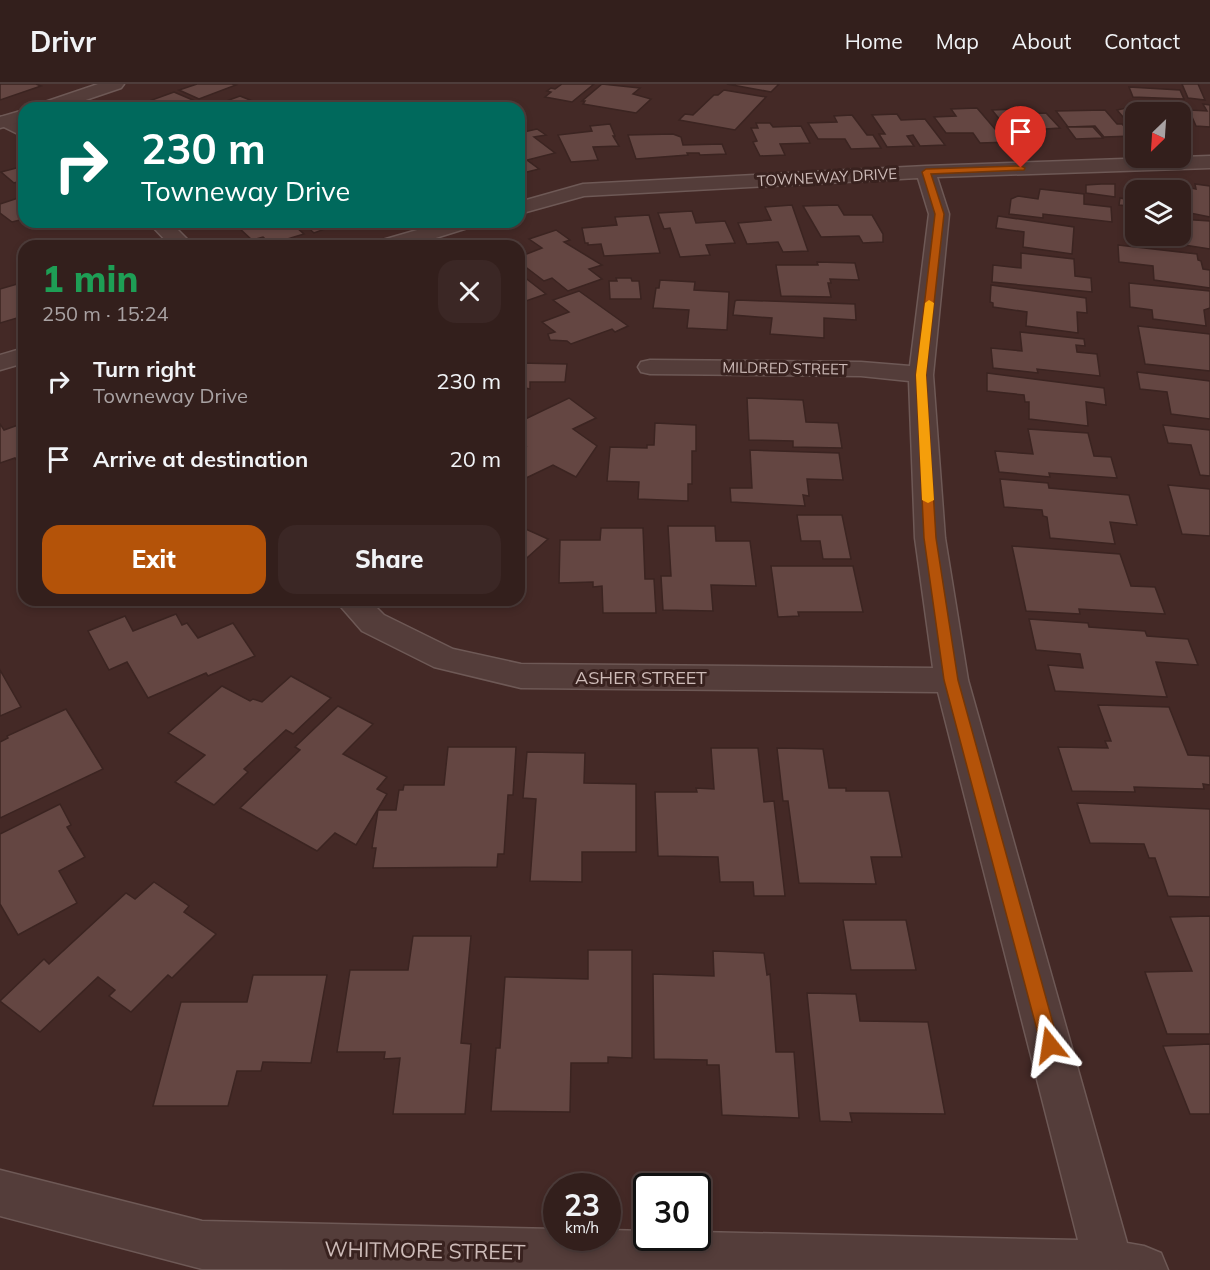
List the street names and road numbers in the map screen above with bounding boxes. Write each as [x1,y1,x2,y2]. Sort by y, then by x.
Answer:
street label: TOWNEWAY DRIVE [757,164,898,190]
street label: MILDRED STREET [722,357,848,379]
street label: ASHER STREET [575,666,707,689]
street label: WHITMORE STREET [324,1235,526,1265]

